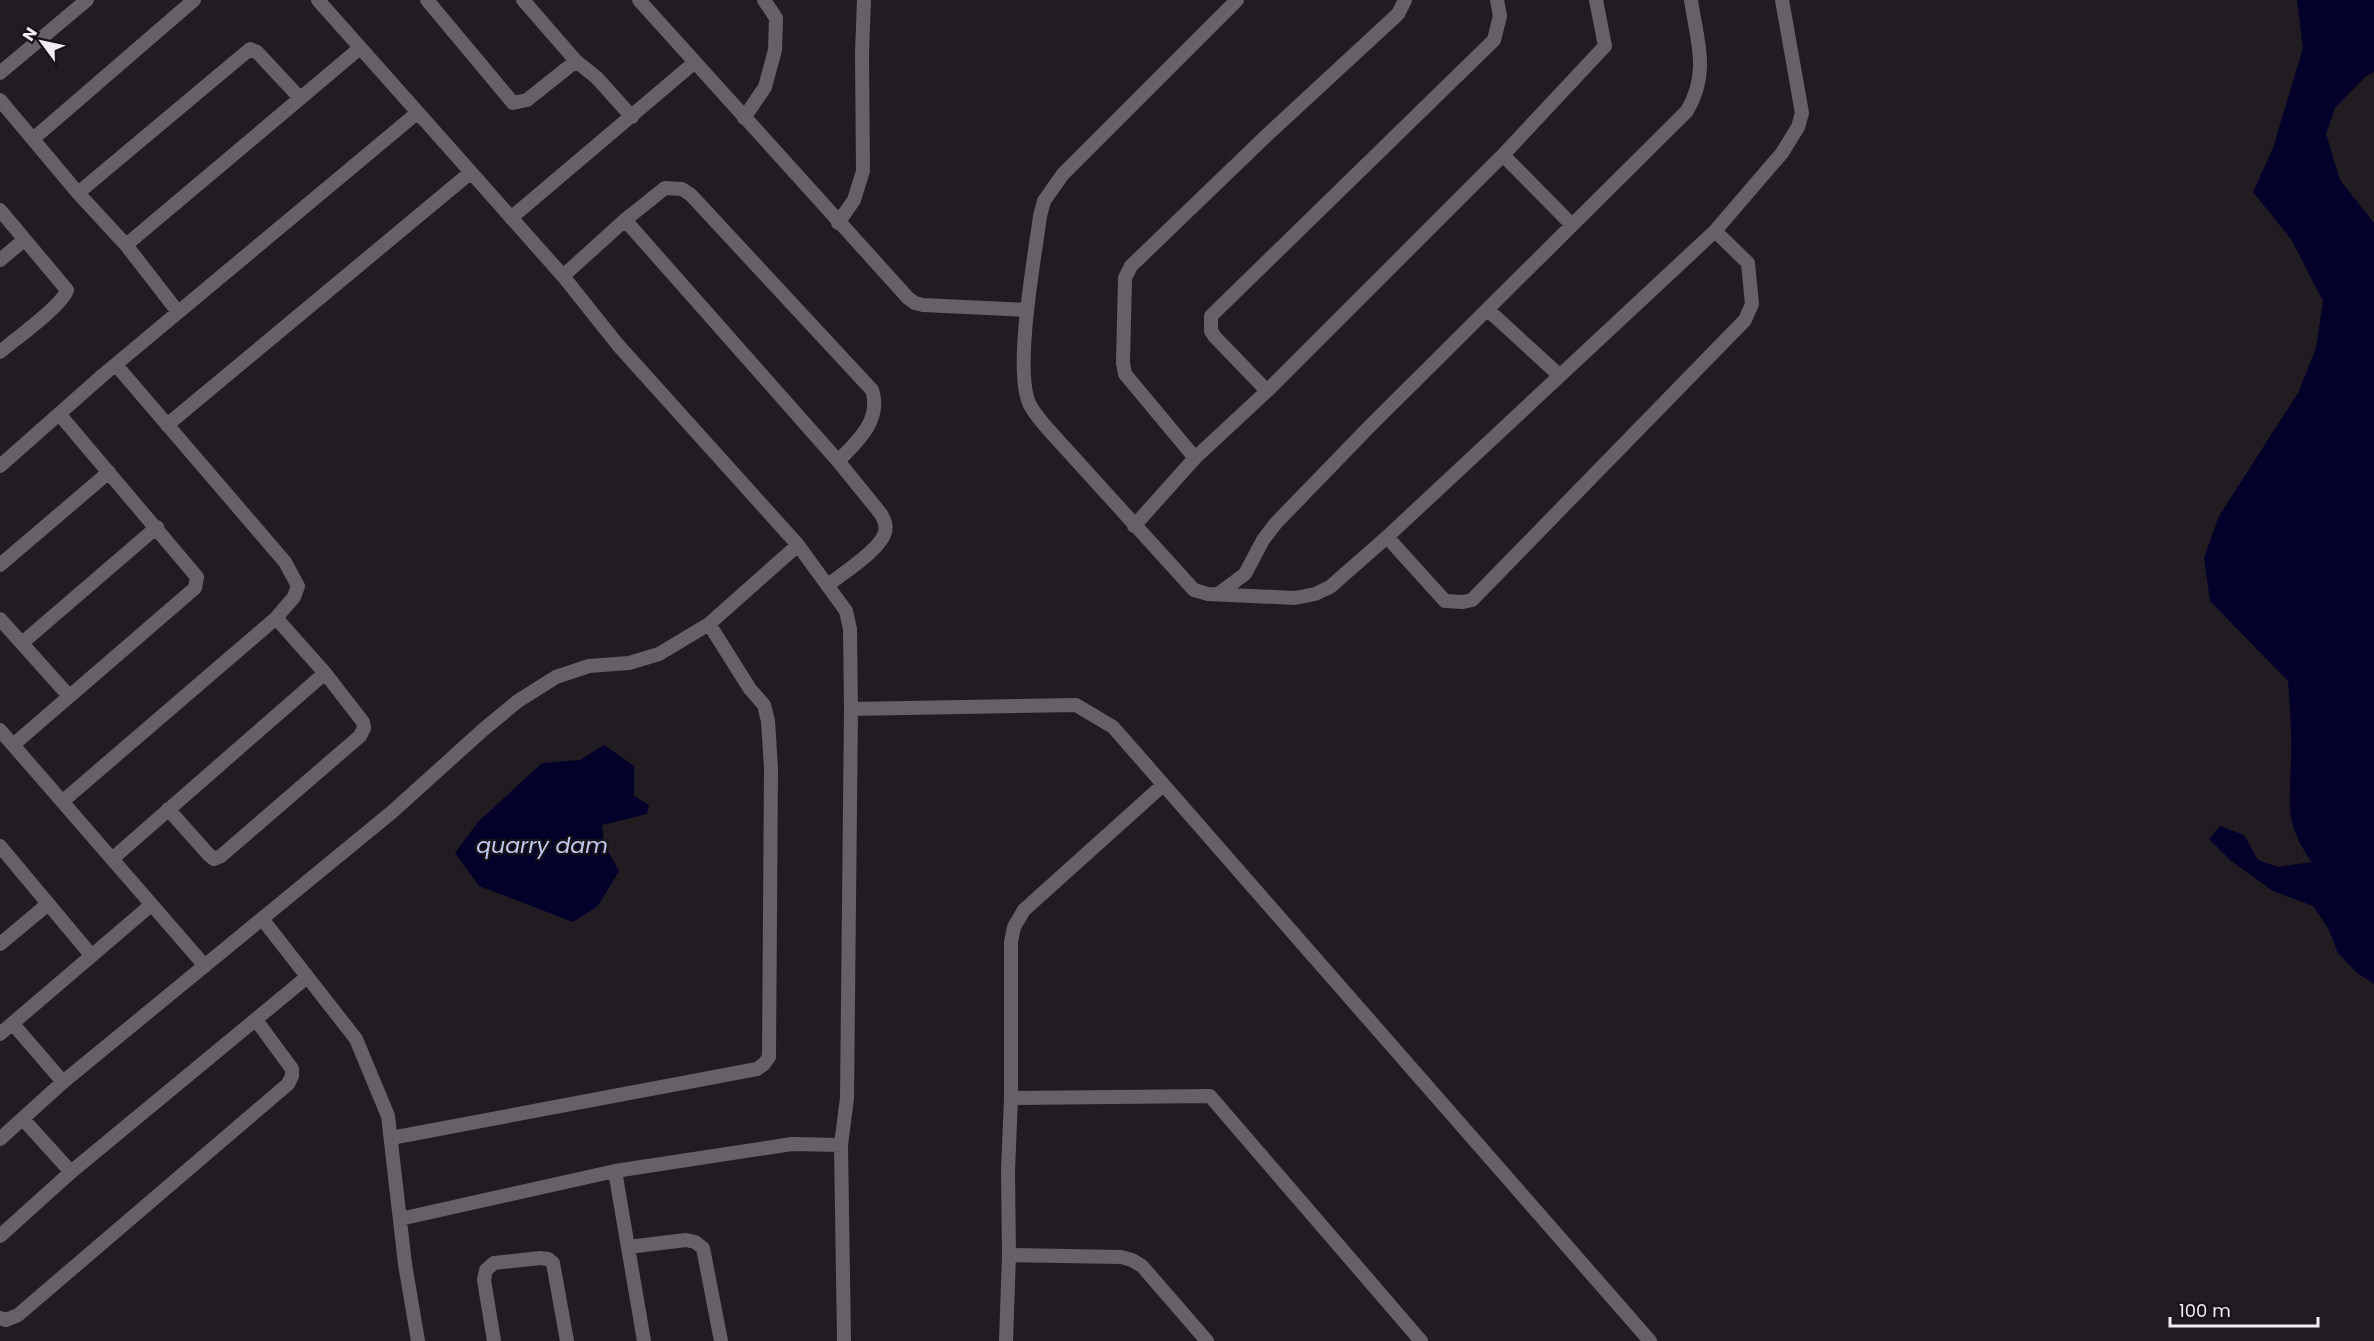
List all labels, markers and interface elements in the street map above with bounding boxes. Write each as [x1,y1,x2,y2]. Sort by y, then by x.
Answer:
north arrow [12,12,72,72]
text: N [17,23,43,45]
water label: quarry dam [476,830,608,861]
scale bar [2170,1290,2318,1328]
text: 100 m [2179,1298,2231,1323]

